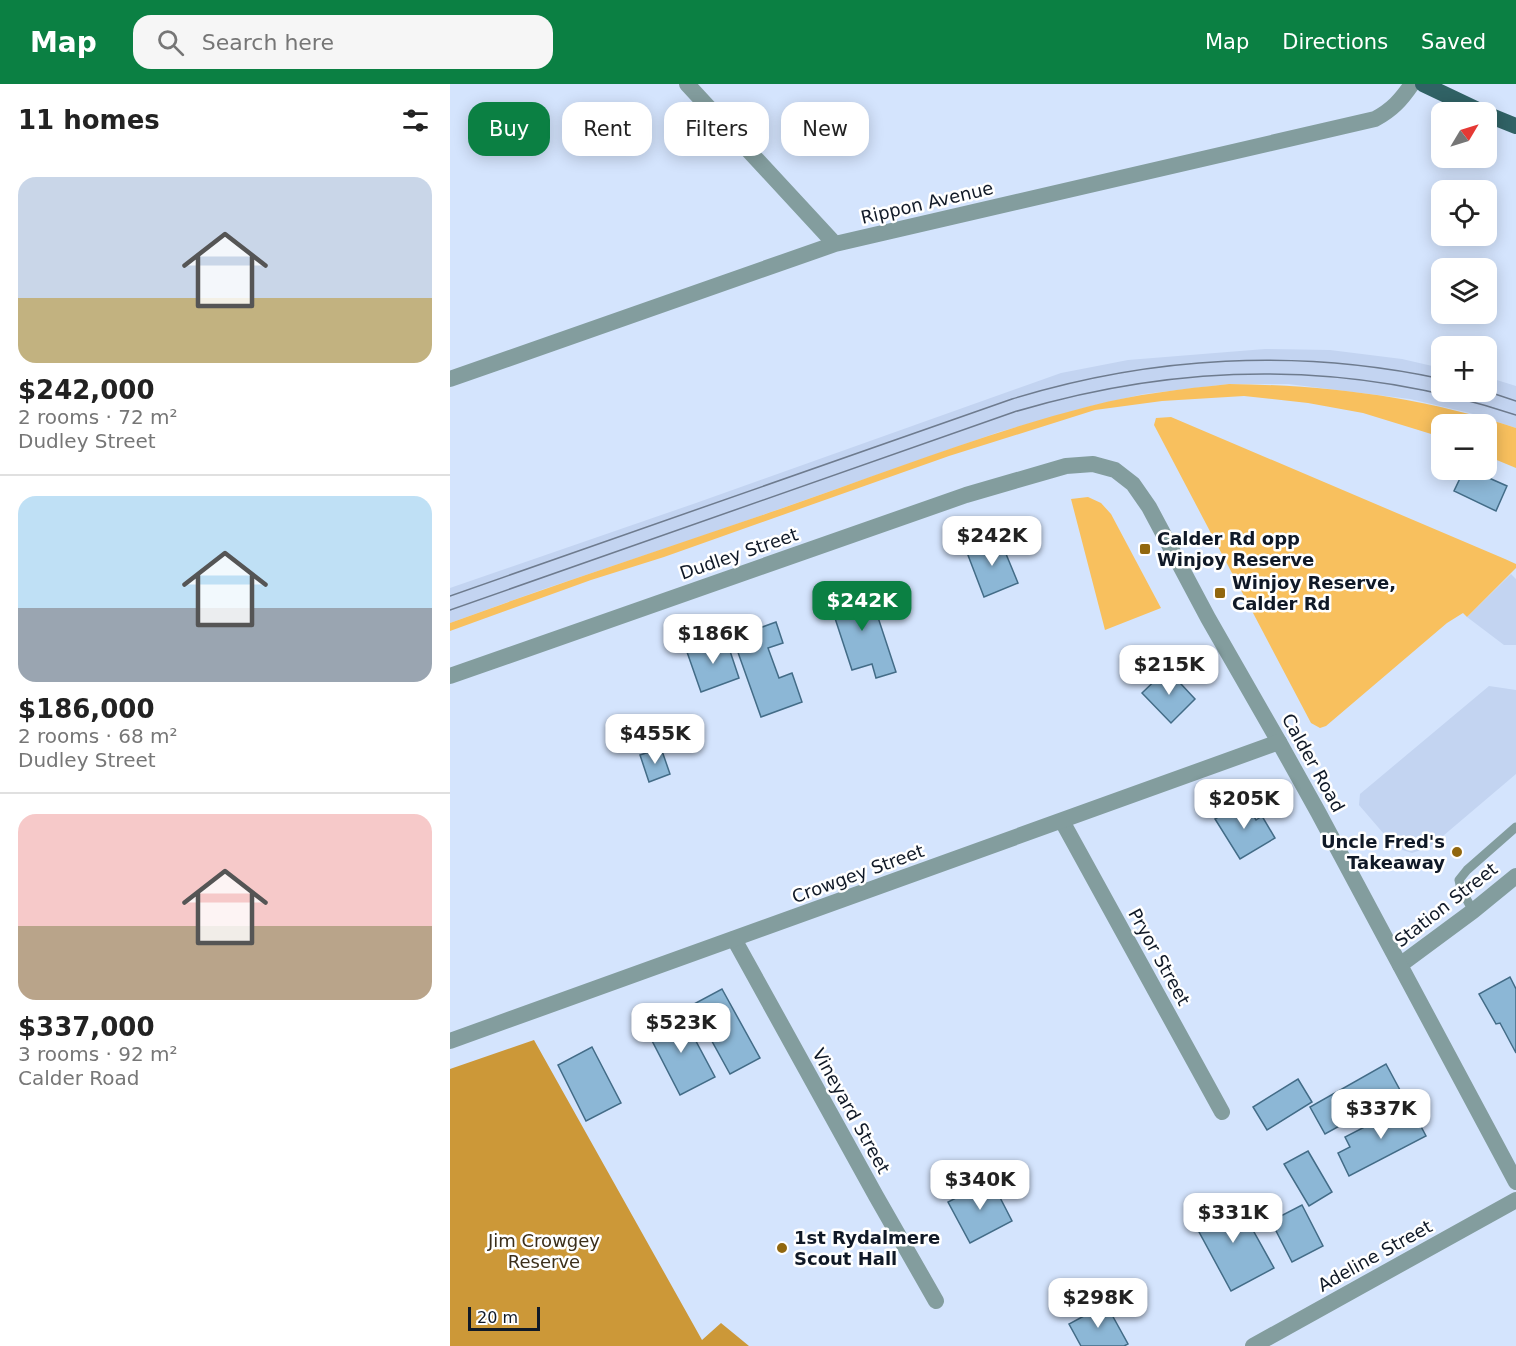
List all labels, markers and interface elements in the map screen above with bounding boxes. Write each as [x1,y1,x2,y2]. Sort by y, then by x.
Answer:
search box [133,15,553,69]
text: Map [30,26,97,59]
icon: search [154,26,187,59]
text: Search here [202,30,334,55]
text: Map [1205,30,1249,54]
text: Directions [1282,30,1388,54]
text: Saved [1421,30,1486,54]
chip: Buy [468,102,550,156]
chip: Rent [562,102,652,156]
chip: Filters [664,102,769,156]
chip: New [781,102,869,156]
north arrow [1431,102,1497,168]
map controls [1431,102,1497,480]
icon: filters [399,104,432,137]
text: 11 homes [18,105,160,135]
street label: Rippon Avenue [859,177,995,228]
button: locate [1431,180,1497,246]
icon: home [171,216,279,324]
button: layers [1431,258,1497,324]
button: + [1431,336,1497,402]
text: $242,000 [18,375,155,405]
text: 2 rooms · 72 m² [18,405,178,429]
button: − [1431,414,1497,480]
text: Dudley Street [18,429,156,453]
pin: $242K [950,516,1034,567]
street label: Dudley Street [677,523,801,584]
text: $242K [956,523,1028,547]
place label: Calder Rd opp Winjoy Reserve [1157,528,1314,570]
icon: home [171,535,279,643]
marker: Calder Rd opp Winjoy Reserve [1138,542,1152,556]
place label: Winjoy Reserve, Calder Rd [1232,572,1396,614]
pin: $242K [820,581,904,632]
marker: Winjoy Reserve, Calder Rd [1213,586,1227,600]
text: $242K [826,588,898,612]
pin: $186K [671,614,755,665]
text: $186K [677,621,749,645]
pin: $215K [1127,645,1211,696]
text: $215K [1133,652,1205,676]
text: $186,000 [18,694,155,724]
street label: Calder Road [1278,710,1349,816]
pin: $455K [613,714,697,765]
text: $455K [619,721,691,745]
text: 2 rooms · 68 m² [18,724,178,748]
text: Dudley Street [18,748,156,772]
pin: $205K [1202,779,1286,830]
text: $205K [1208,786,1280,810]
place label: Uncle Fred's Takeaway [1321,831,1445,873]
street label: Crowgey Street [789,840,927,907]
marker: Uncle Fred's Takeaway [1450,845,1464,859]
icon: home [171,853,279,961]
street label: Station Street [1390,858,1501,951]
street label: Pryor Street [1124,905,1195,1009]
pin: $523K [639,1003,723,1054]
text: $523K [645,1010,717,1034]
text: $337,000 [18,1012,155,1042]
text: 3 rooms · 92 m² [18,1042,178,1066]
street label: Vineyard Street [808,1044,895,1177]
text: Calder Road [18,1066,140,1090]
pin: $337K [1339,1089,1423,1140]
text: $337K [1345,1096,1417,1120]
pin: $340K [938,1160,1022,1211]
text: $340K [944,1167,1016,1191]
pin: $331K [1191,1193,1275,1244]
text: $331K [1197,1200,1269,1224]
street label: Adeline Street [1314,1215,1436,1296]
place label: 1st Rydalmere Scout Hall [794,1227,940,1269]
park label: Jim Crowgey Reserve [487,1230,600,1272]
marker: 1st Rydalmere Scout Hall [775,1241,789,1255]
pin: $298K [1056,1278,1140,1329]
text: $298K [1062,1285,1134,1309]
scale bar [468,1304,540,1332]
text: 20 m [477,1308,518,1327]

